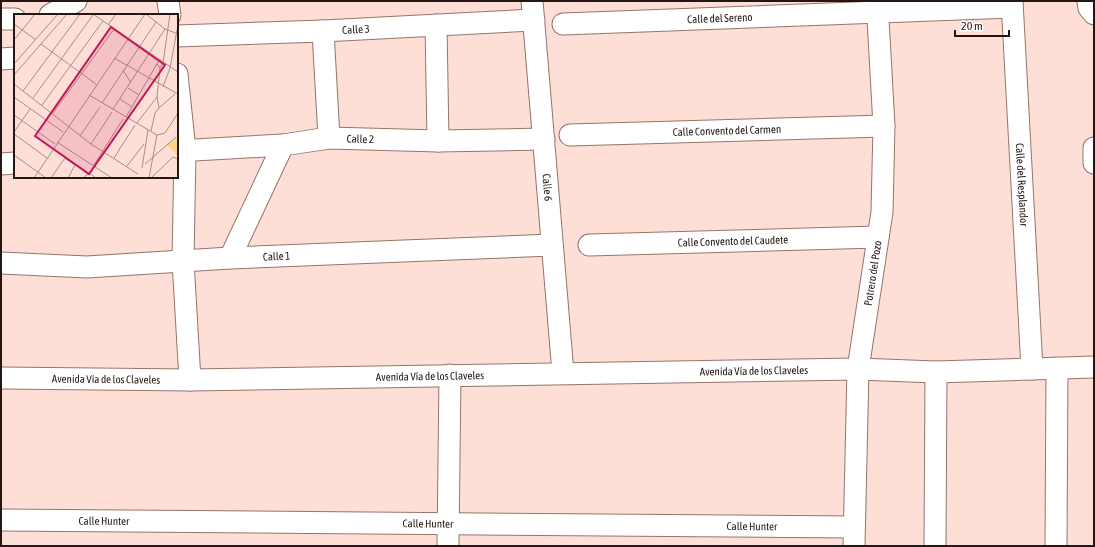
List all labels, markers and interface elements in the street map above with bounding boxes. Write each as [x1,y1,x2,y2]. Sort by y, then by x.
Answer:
street label: Calle del Sereno [687,11,753,25]
scale bar [955,12,1009,38]
inset map [14,14,178,178]
text: 20 m [961,19,983,33]
street label: Calle 3 [342,23,370,36]
street label: Calle Convento del Carmen [672,123,781,138]
street label: Calle 2 [346,132,374,145]
street label: Calle del Resplandor [1014,143,1030,228]
street label: Calle 6 [540,173,555,202]
street label: Calle Convento del Caudete [677,233,788,249]
street label: Potrero del Pozo [862,240,884,307]
street label: Calle 1 [263,250,291,263]
street label: Avenida Vía de los Claveles [700,364,808,378]
street label: Avenida Vía de los Claveles [376,369,484,383]
street label: Avenida Vía de los Claveles [52,373,160,386]
street label: Calle Hunter [79,515,130,527]
street label: Calle Hunter [403,517,454,530]
street label: Calle Hunter [727,520,778,532]

